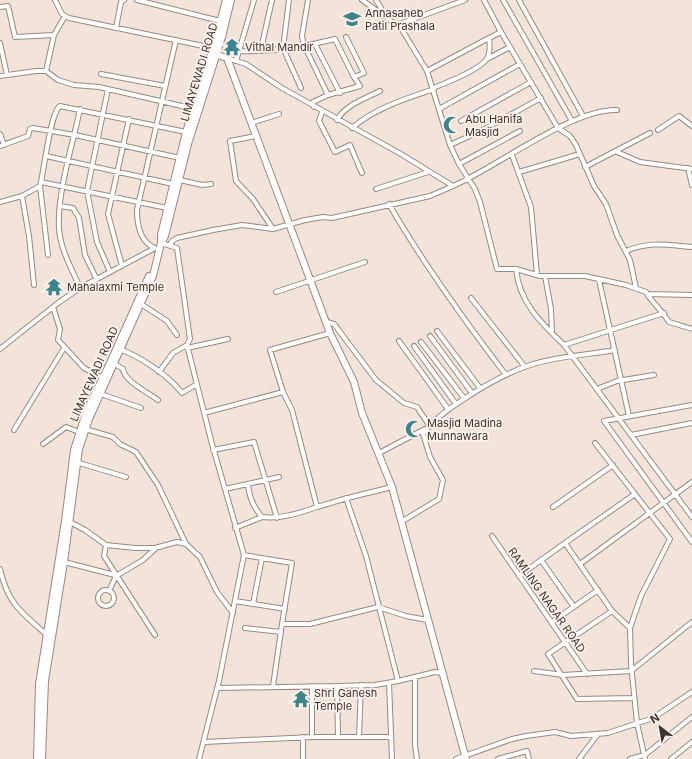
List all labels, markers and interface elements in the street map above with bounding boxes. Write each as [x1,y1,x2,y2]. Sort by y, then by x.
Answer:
place label: Annasaheb Patil Prashala [365,6,435,33]
school or university icon: Annasaheb Patil Prashala [342,9,362,29]
street label: LIMAYEWADI ROAD [177,21,221,123]
temple icon: Vithal Mandir [222,37,242,57]
place label: Vithal Mandir [245,40,313,54]
place label: Abu Hanifa Masjid [465,112,523,139]
mosque icon: Abu Hanifa Masjid [442,115,462,135]
temple icon: Mahalaxmi Temple [44,277,64,297]
place label: Mahalaxmi Temple [67,280,164,294]
street label: LIMAYEWADI ROAD [67,324,121,424]
place label: Masjid Madina Munnawara [427,416,502,443]
mosque icon: Masjid Madina Munnawara [404,419,424,439]
street label: RAMLING NAGAR ROAD [505,545,589,655]
place label: Shri Ganesh Temple [314,686,377,713]
temple icon: Shri Ganesh Temple [291,689,311,709]
north arrow [640,707,680,747]
text: N [648,710,662,727]

